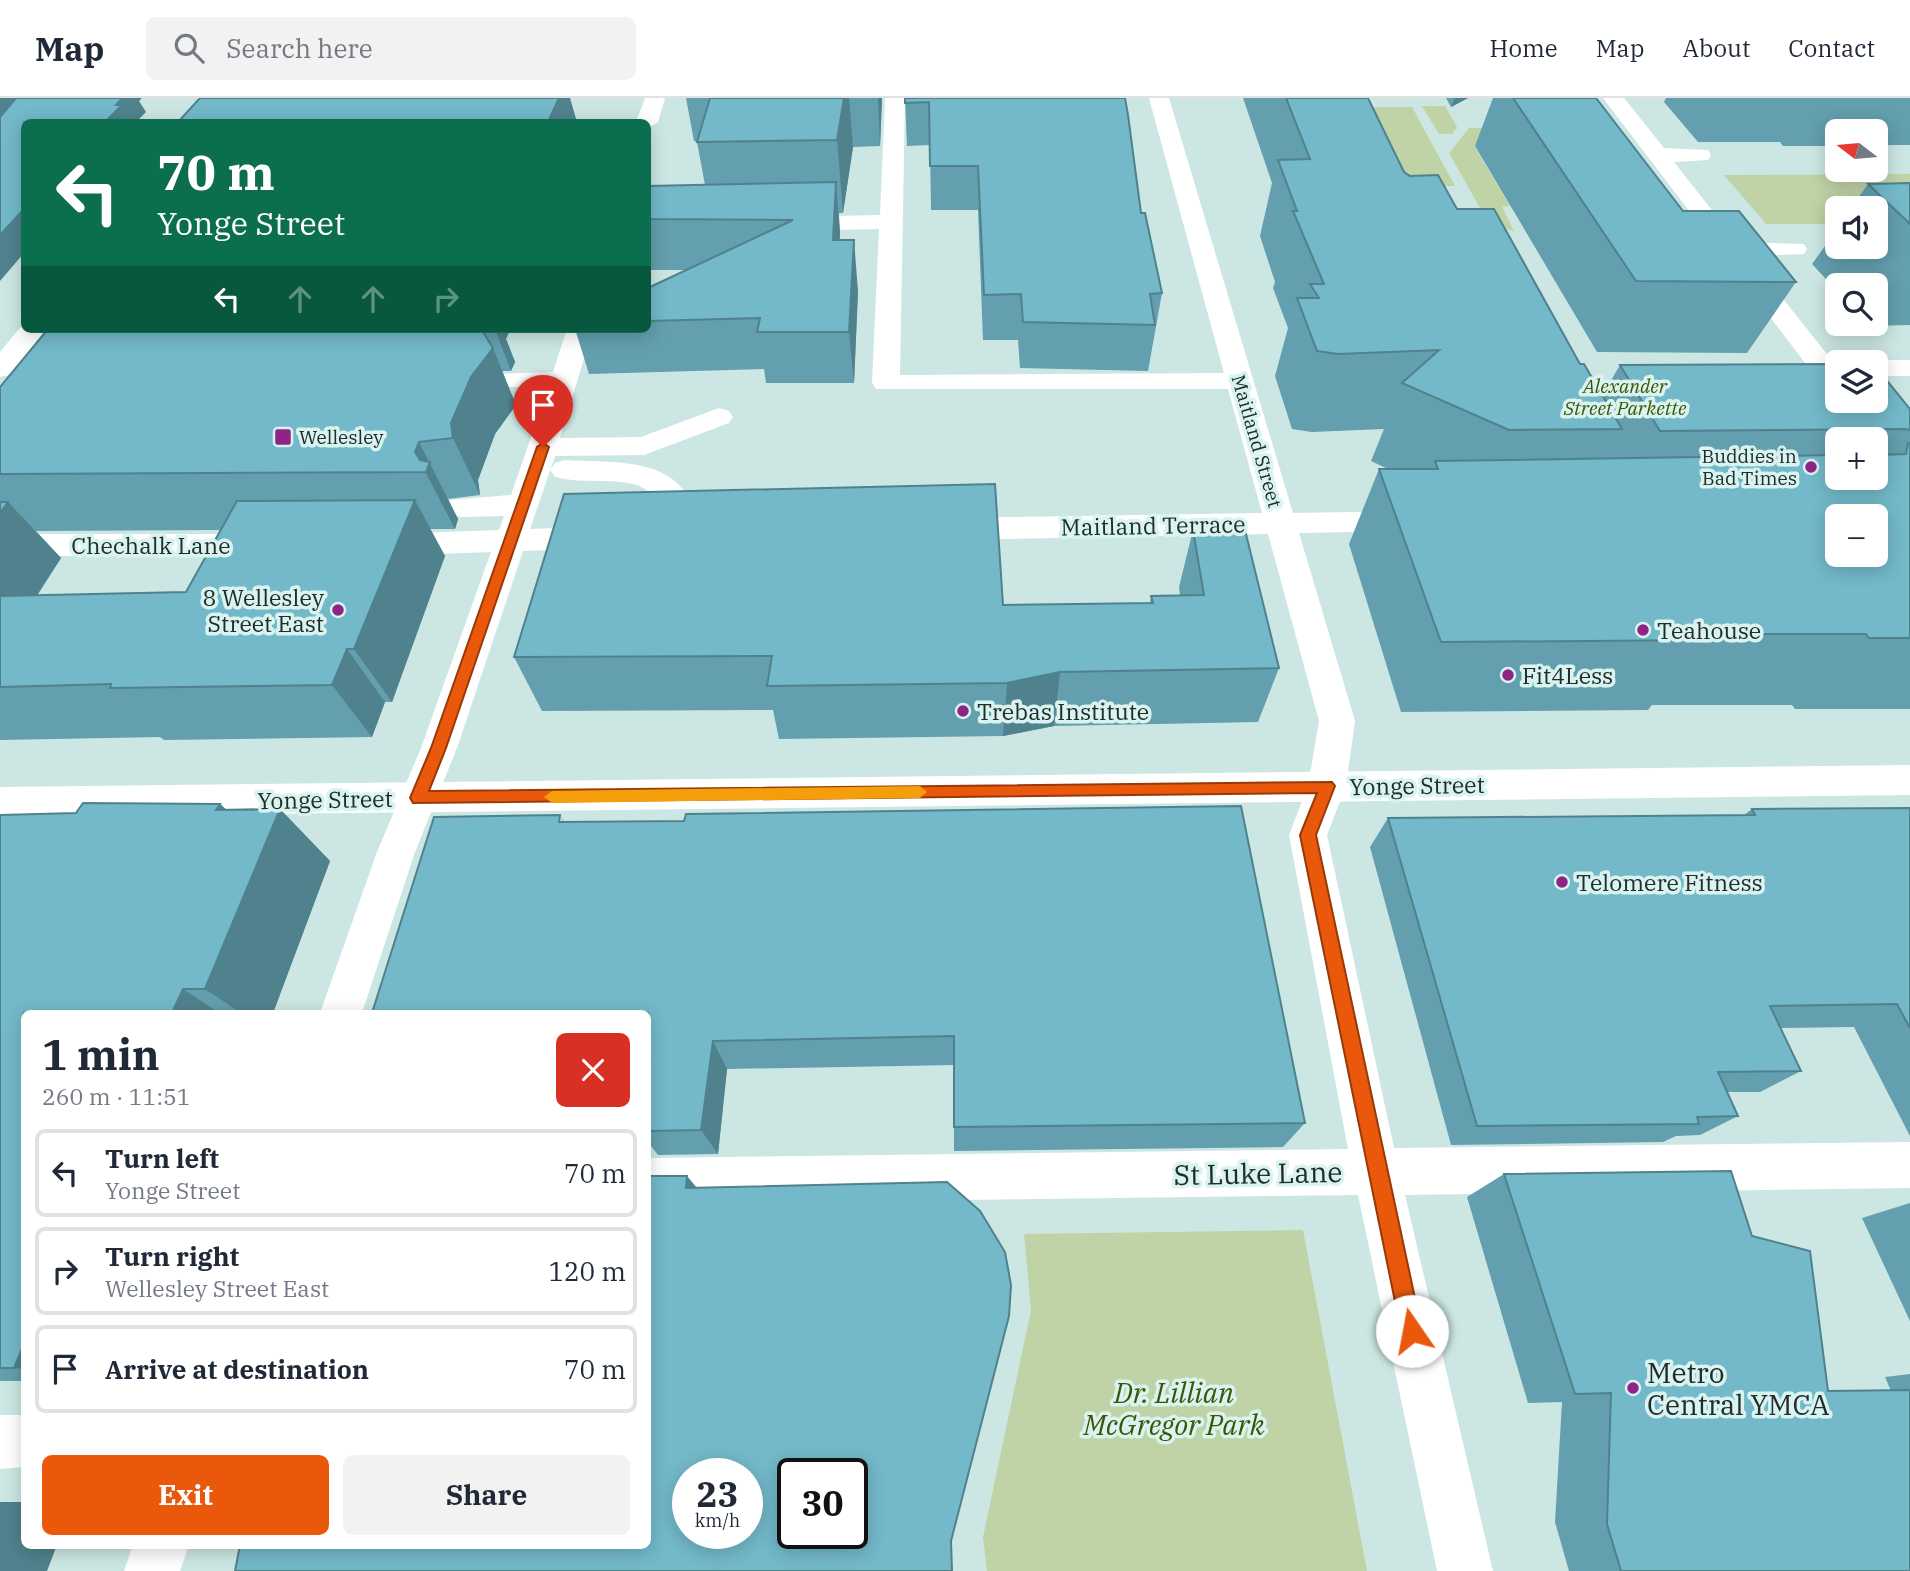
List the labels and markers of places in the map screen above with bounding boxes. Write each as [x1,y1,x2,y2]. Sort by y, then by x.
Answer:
pin [513,375,573,447]
place label: Wellesley [299,425,384,449]
marker: Wellesley [273,427,293,447]
place label: Buddies in Bad Times [1702,444,1797,490]
marker: Buddies in Bad Times [1803,459,1819,475]
place label: 8 Wellesley Street East [203,582,325,638]
marker: 8 Wellesley Street East [330,602,346,618]
place label: Teahouse [1657,615,1761,645]
marker: Teahouse [1635,622,1651,638]
place label: Fit4Less [1522,660,1613,690]
marker: Fit4Less [1500,667,1516,683]
place label: Trebas Institute [977,696,1149,726]
marker: Trebas Institute [955,703,971,719]
place label: Telomere Fitness [1576,867,1763,897]
marker: Telomere Fitness [1554,874,1570,890]
place label: Metro Central YMCA [1647,1354,1829,1423]
marker: Metro Central YMCA [1625,1380,1641,1396]

